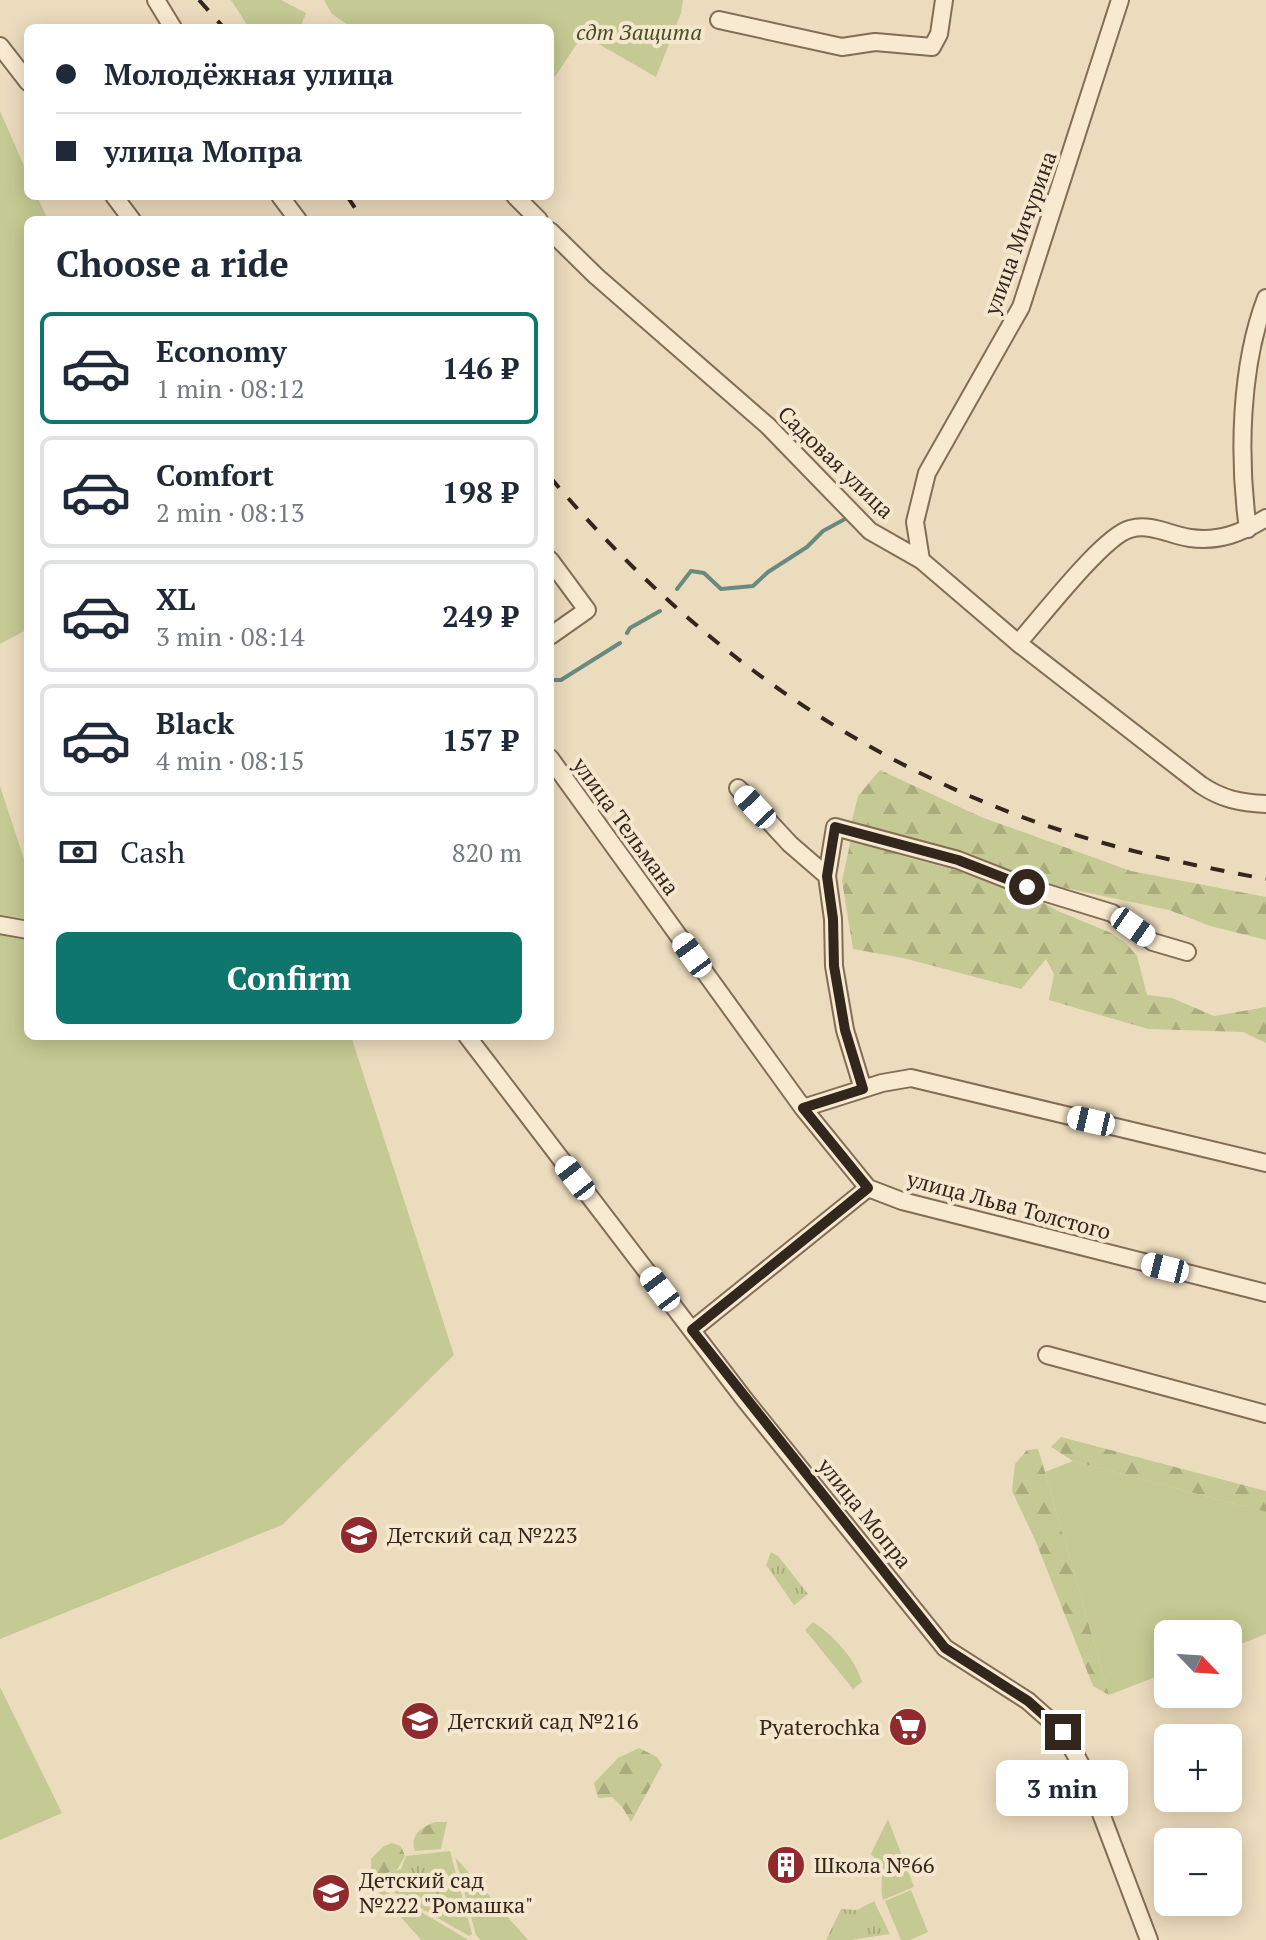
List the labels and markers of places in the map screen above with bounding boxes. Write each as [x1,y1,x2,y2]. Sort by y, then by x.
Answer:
school or university icon: Детский сад №223 [338,1514,380,1556]
place label: Детский сад №223 [387,1520,577,1549]
school or university icon: Детский сад №216 [399,1700,441,1742]
place label: Детский сад №216 [448,1706,639,1735]
supermarket icon: Pyaterochka [887,1706,929,1748]
place label: Pyaterochka [759,1712,880,1741]
building icon: Школа №66 [765,1844,807,1886]
place label: Школа №66 [814,1850,935,1879]
place label: Детский сад №222 "Ромашка" [359,1865,533,1919]
school or university icon: Детский сад №222 "Ромашка" [310,1872,352,1914]

